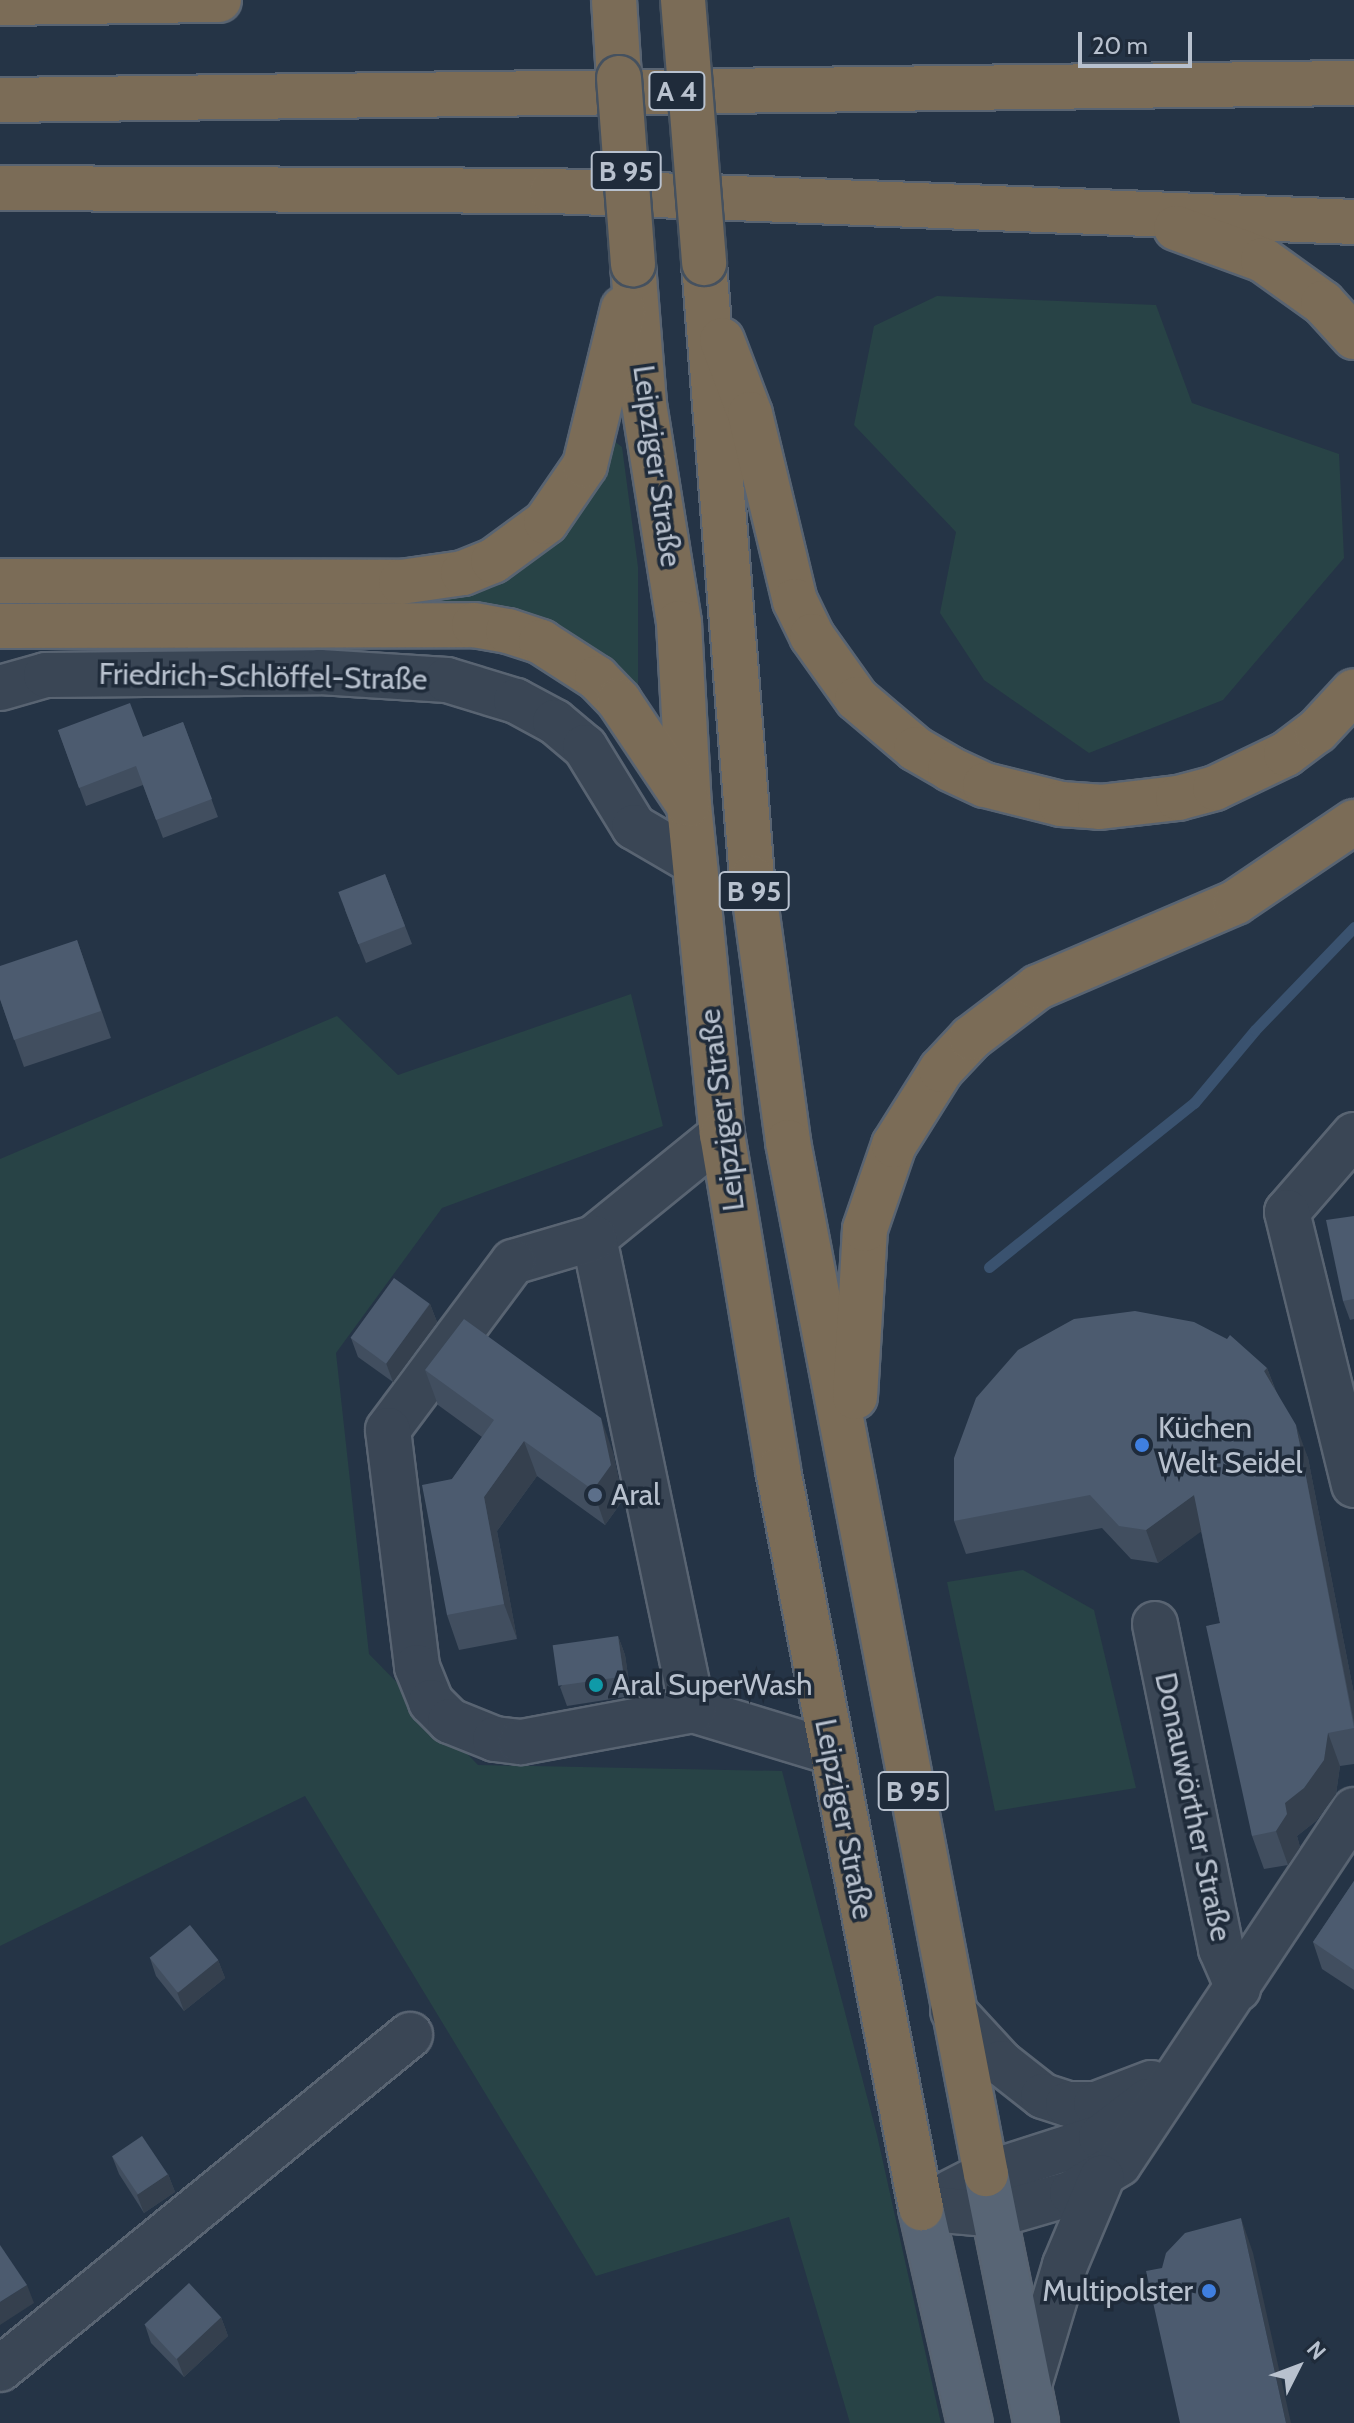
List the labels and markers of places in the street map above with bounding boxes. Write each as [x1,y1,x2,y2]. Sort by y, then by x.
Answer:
place label: Küchen Welt Seidel [1158,1410,1303,1480]
marker: Küchen Welt Seidel [1133,1436,1151,1454]
place label: Aral [611,1477,660,1513]
marker: Aral [586,1486,604,1504]
place label: Aral SuperWash [612,1667,813,1703]
marker: Aral SuperWash [587,1676,605,1694]
place label: Multipolster [1042,2273,1193,2309]
marker: Multipolster [1200,2282,1218,2300]

